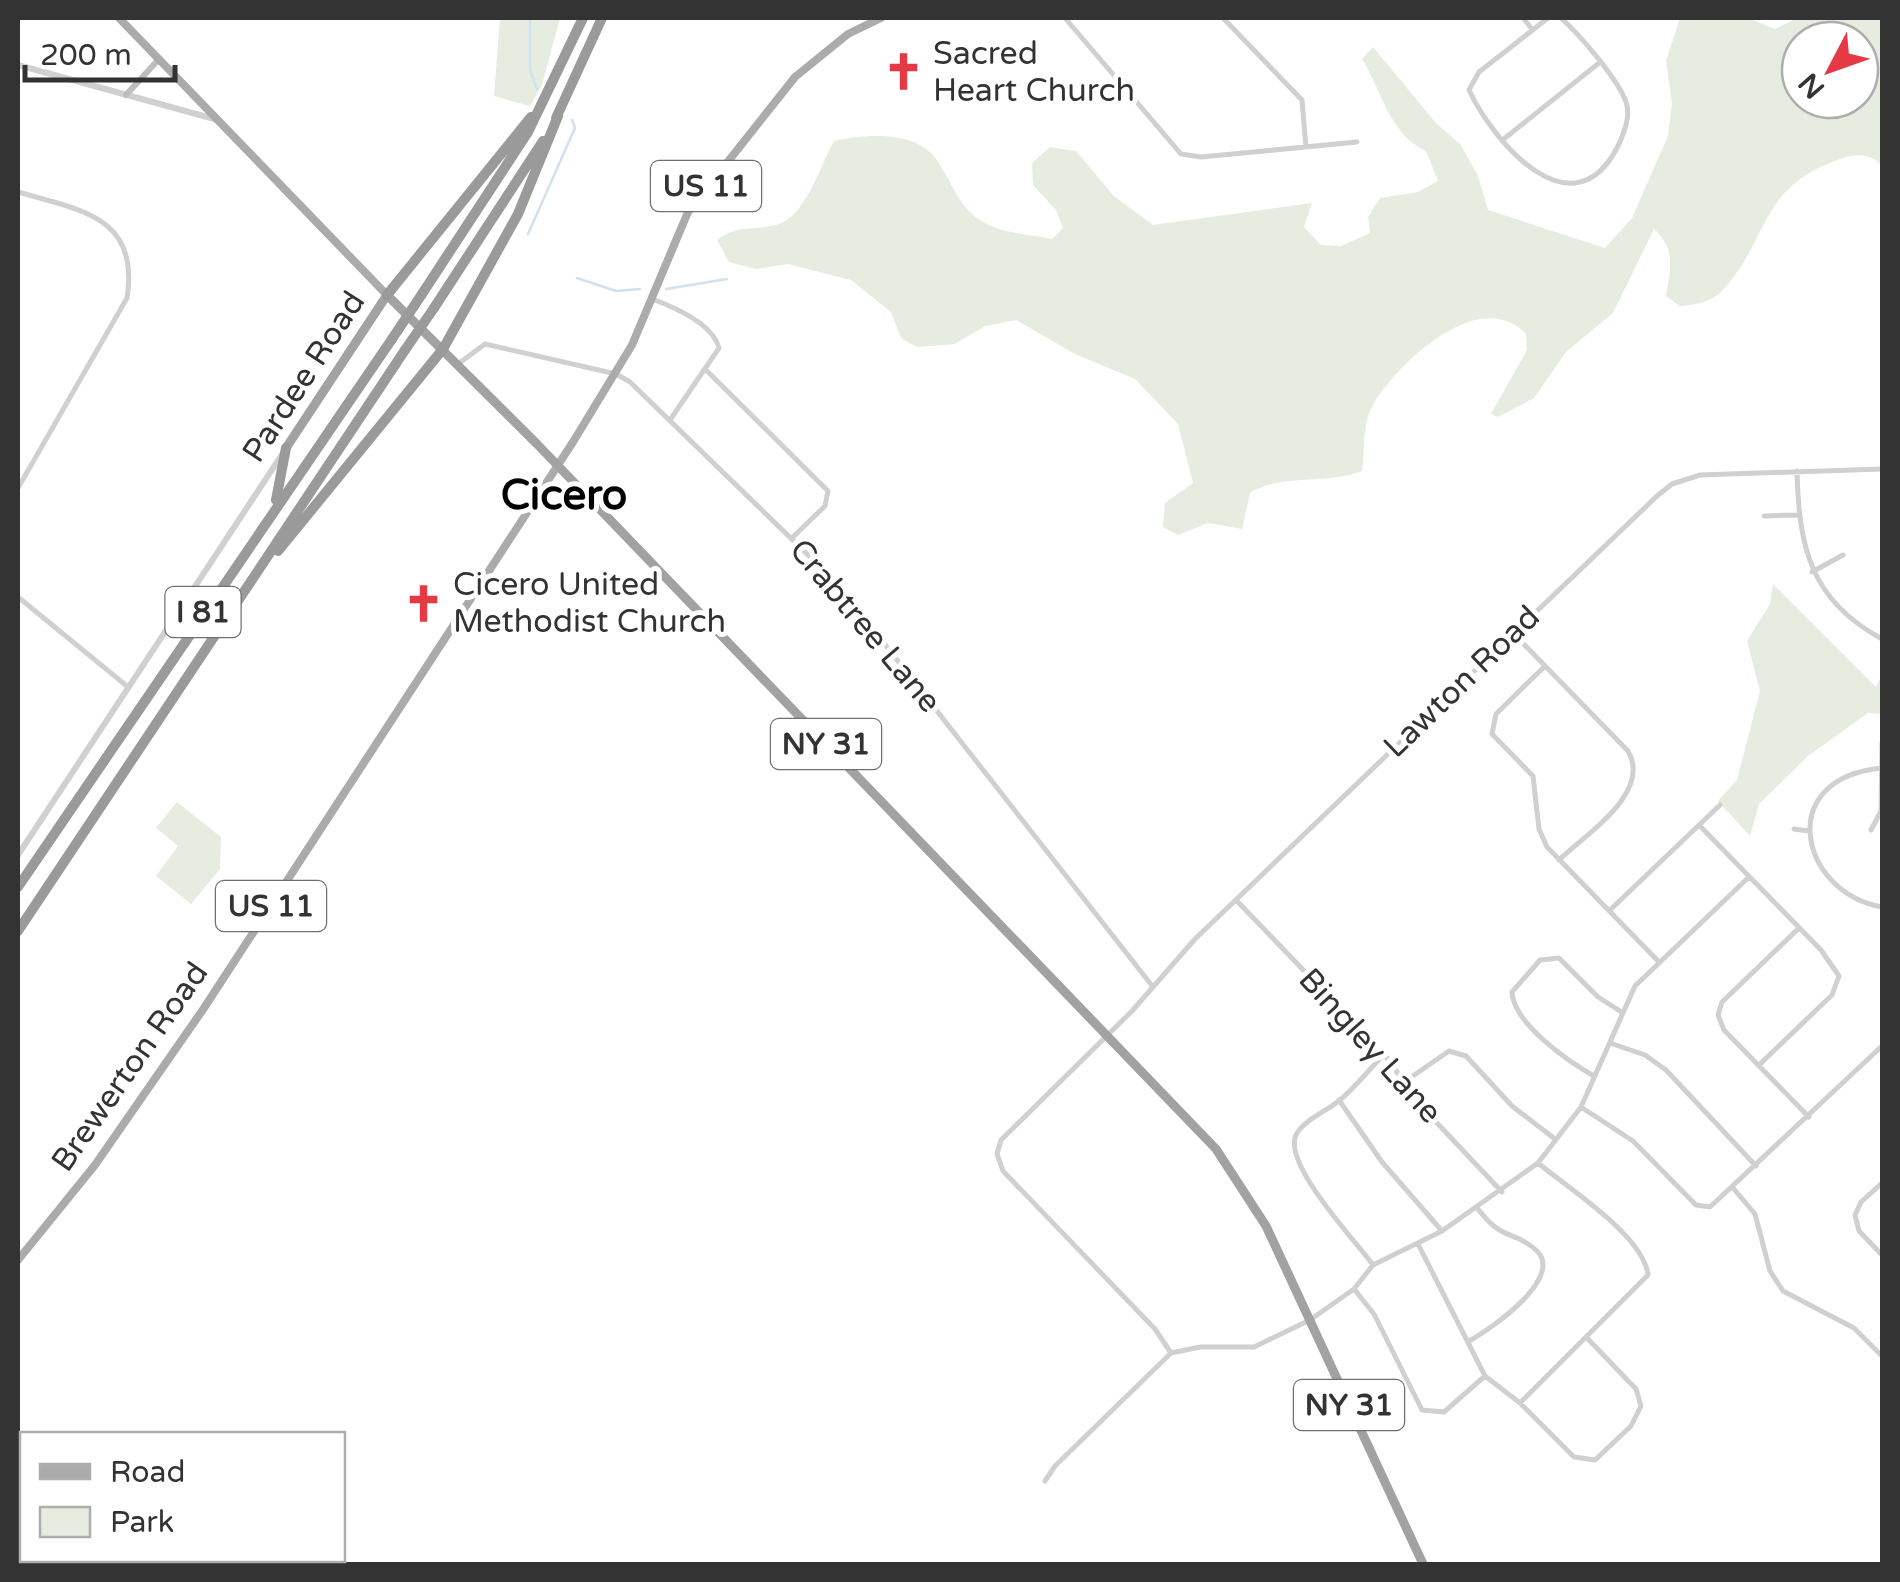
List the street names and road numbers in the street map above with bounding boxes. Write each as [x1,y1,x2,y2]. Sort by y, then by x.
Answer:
road number: US 11 [651,161,761,211]
street label: Pardee Road [235,285,373,469]
street label: Crabtree Lane [781,531,949,721]
road number: I 81 [166,587,240,637]
street label: Lawton Road [1376,598,1548,766]
road number: NY 31 [771,719,881,769]
road number: US 11 [216,881,326,931]
street label: Brewerton Road [44,955,216,1179]
street label: Bingley Lane [1291,961,1449,1131]
road number: NY 31 [1294,1380,1404,1430]

